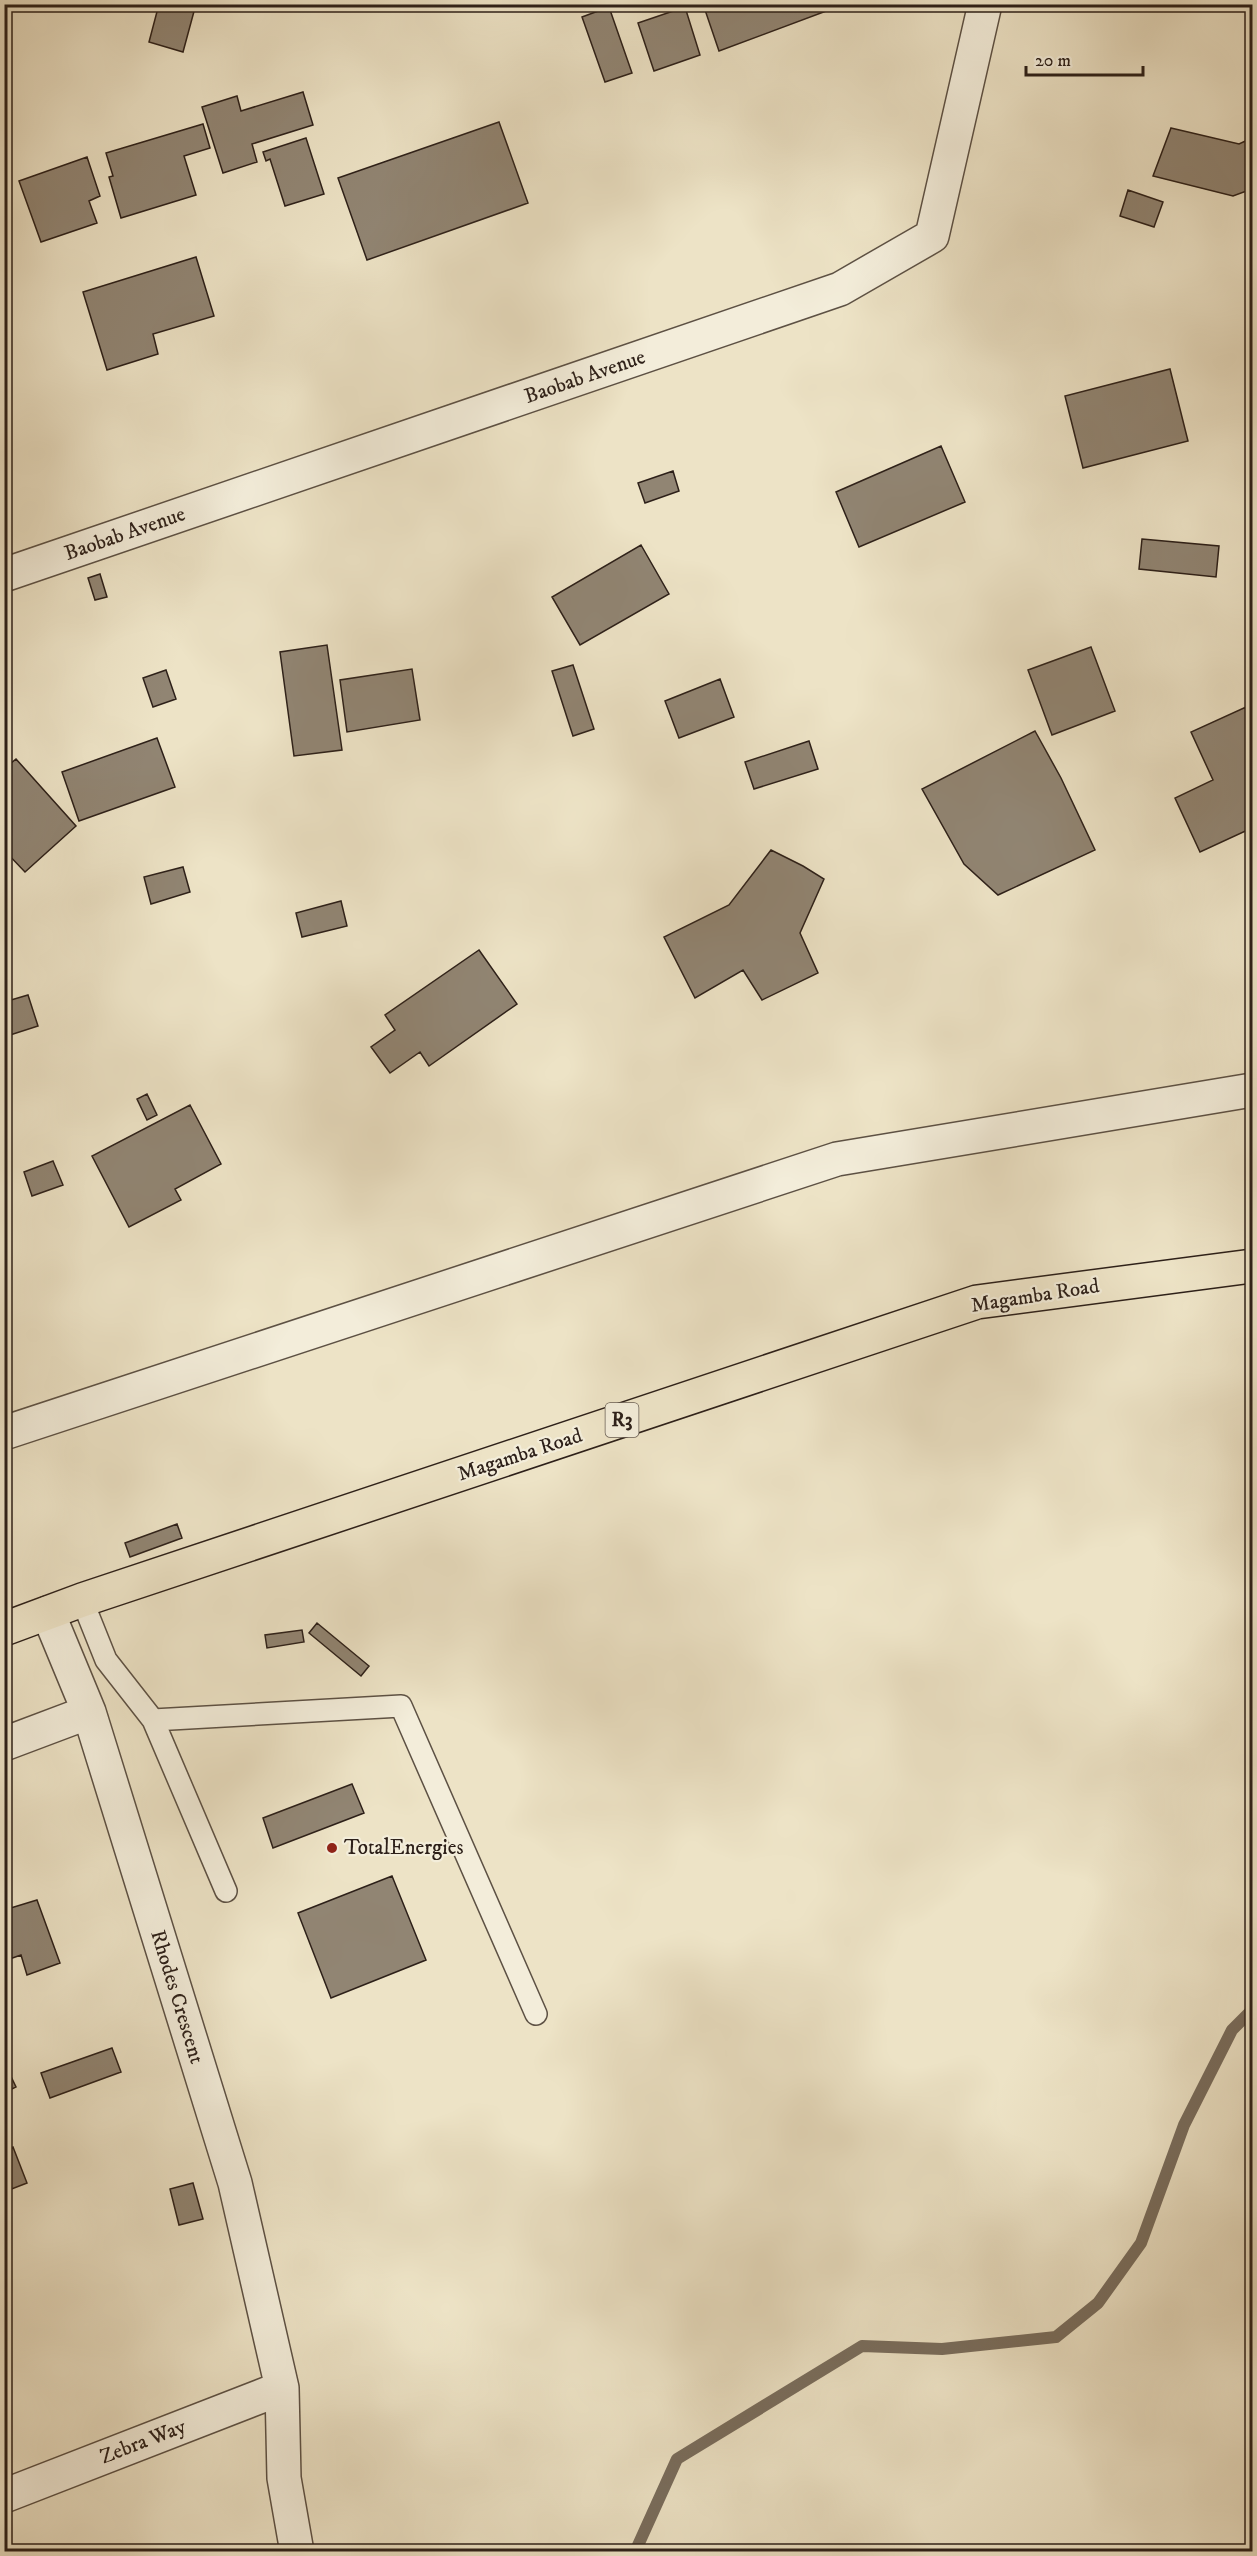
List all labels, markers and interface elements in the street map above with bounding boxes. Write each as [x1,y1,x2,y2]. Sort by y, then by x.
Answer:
scale bar [1026,39,1143,77]
text: 20 m [1035,50,1071,72]
street label: Baobab Avenue [521,344,649,410]
street label: Baobab Avenue [61,501,189,567]
street label: Magamba Road [969,1273,1102,1319]
road number: R3 [606,1403,638,1437]
street label: Magamba Road [454,1422,586,1487]
place label: TotalEnergies [344,1835,463,1861]
marker: TotalEnergies [325,1841,339,1855]
street label: Rhodes Crescent [144,1927,210,2067]
street label: Zebra Way [96,2413,191,2470]

